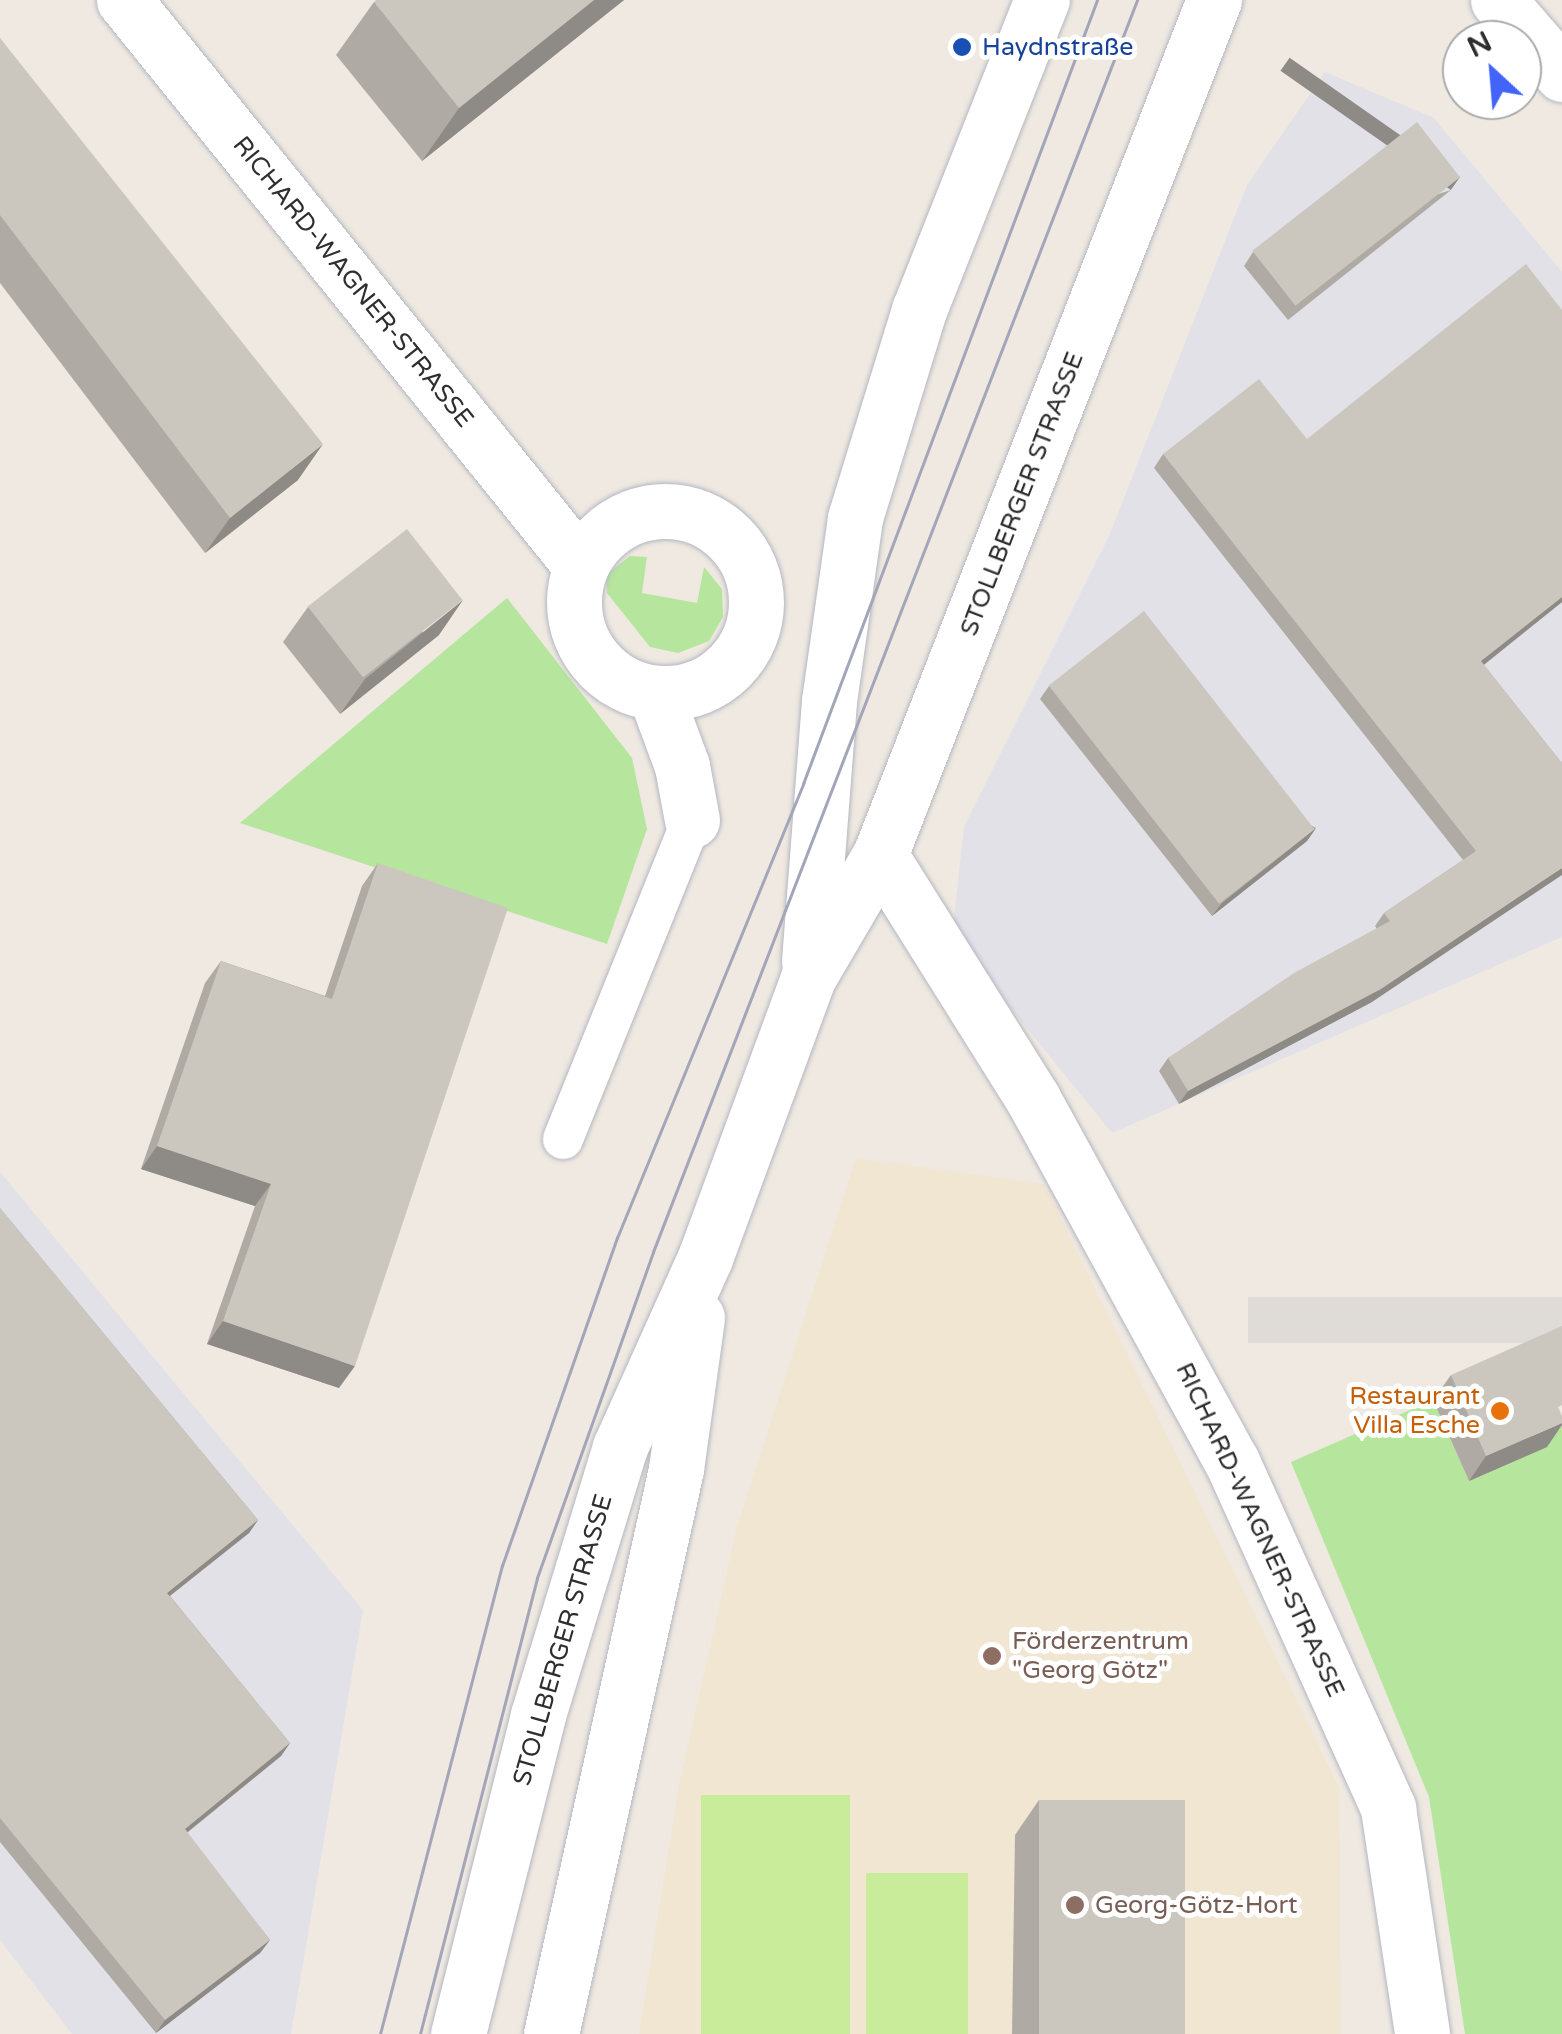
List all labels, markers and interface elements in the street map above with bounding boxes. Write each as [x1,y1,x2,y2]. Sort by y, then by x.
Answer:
north arrow [1442,20,1542,120]
text: N [1462,25,1497,65]
place label: Haydnstraße [982,32,1133,62]
marker: Haydnstraße [951,36,973,58]
street label: RICHARD-WAGNER-STRASSE [226,131,480,433]
street label: STOLLBERGER STRASSE [954,348,1090,640]
street label: RICHARD-WAGNER-STRASSE [1169,1358,1351,1702]
place label: Restaurant Villa Esche [1349,1382,1480,1441]
marker: Restaurant Villa Esche [1489,1400,1511,1422]
street label: STOLLBERGER STRASSE [507,1491,619,1789]
place label: Förderzentrum "Georg Götz" [1012,1627,1189,1686]
marker: Förderzentrum "Georg Götz" [981,1645,1003,1667]
place label: Georg-Götz-Hort [1095,1890,1298,1920]
marker: Georg-Götz-Hort [1064,1894,1086,1916]

